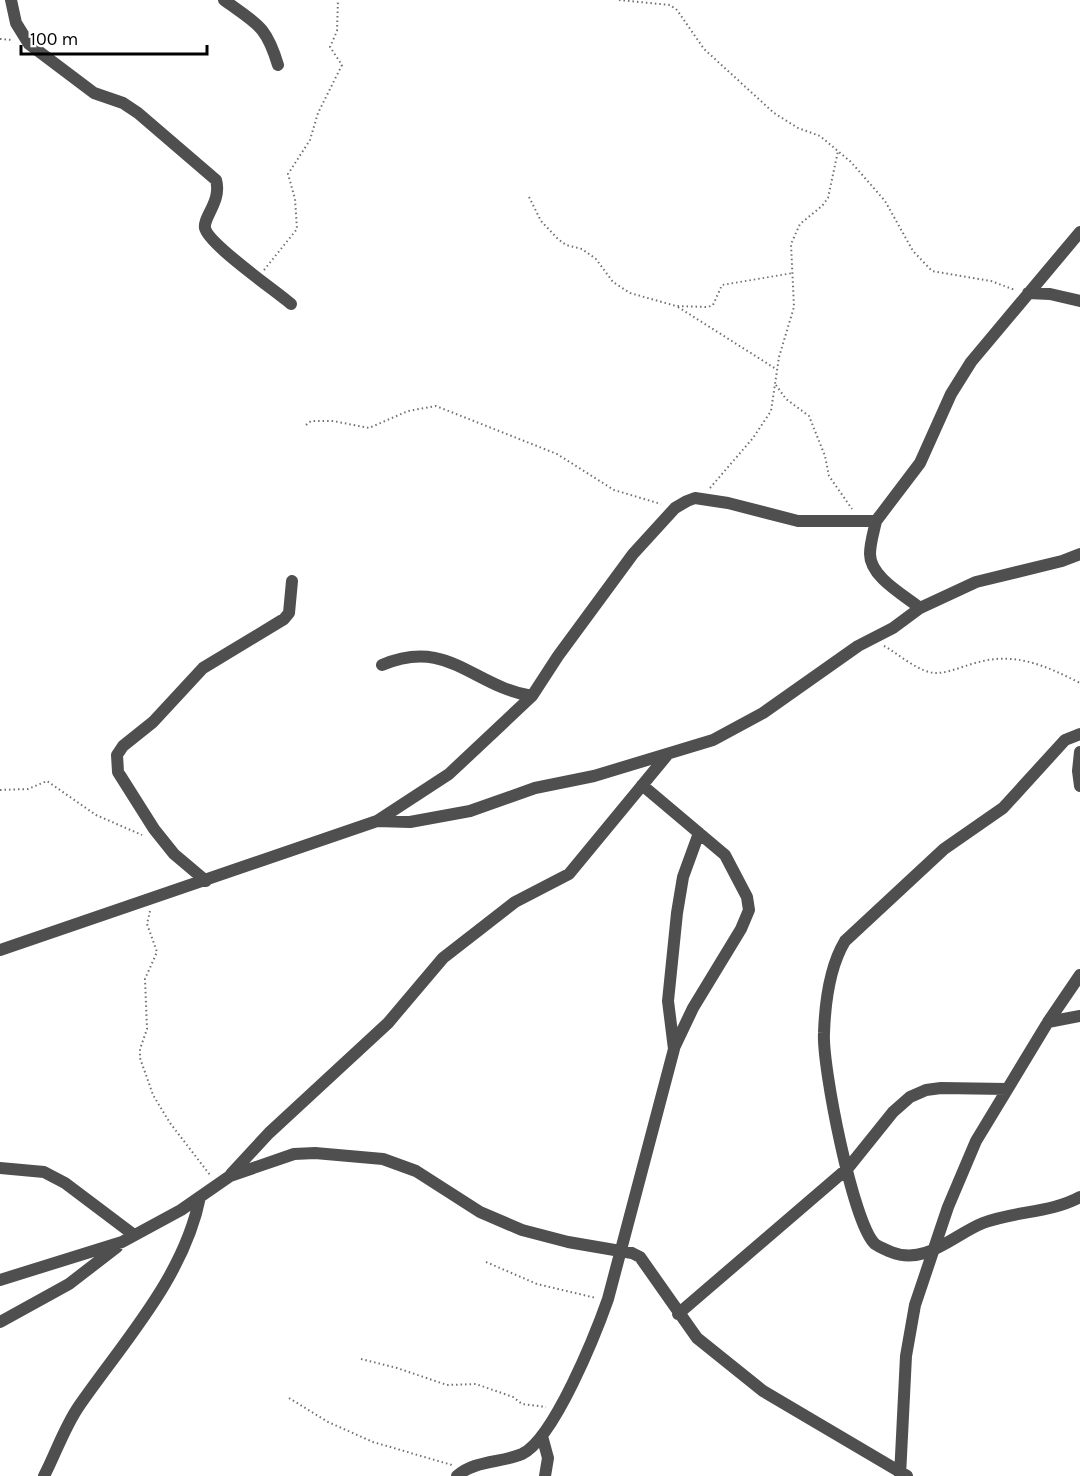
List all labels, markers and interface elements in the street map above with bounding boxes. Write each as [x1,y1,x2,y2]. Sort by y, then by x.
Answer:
scale bar [21,18,207,56]
text: 100 m [30,28,78,50]

